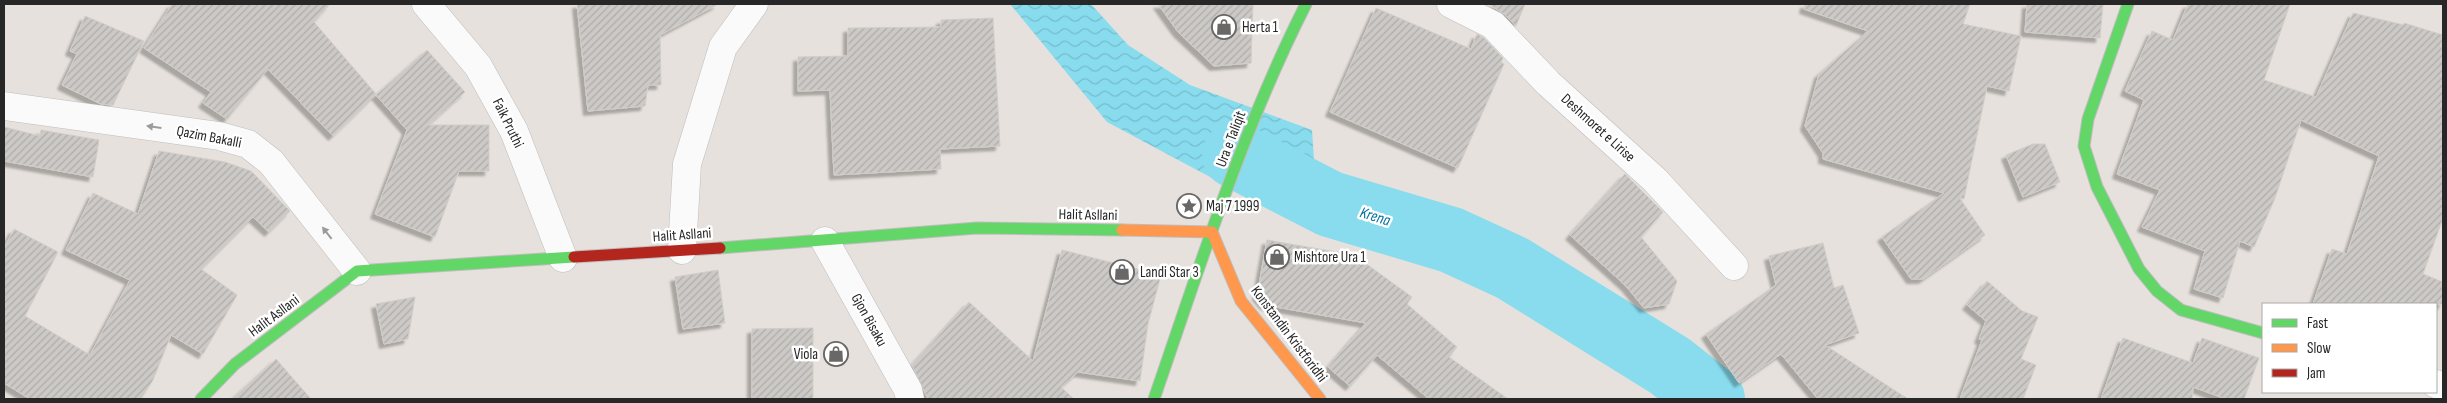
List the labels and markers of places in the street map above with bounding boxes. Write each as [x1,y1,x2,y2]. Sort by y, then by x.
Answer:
shop icon: Herta 1 [1211,14,1237,40]
place label: Herta 1 [1242,18,1279,37]
place icon: Maj 7 1999 [1176,193,1202,219]
place label: Maj 7 1999 [1206,197,1259,216]
shop icon: Mishtore Ura 1 [1264,244,1290,270]
place label: Mishtore Ura 1 [1294,248,1366,267]
shop icon: Landi Star 3 [1109,259,1135,285]
place label: Landi Star 3 [1140,263,1199,282]
shop icon: Viola [823,341,849,367]
place label: Viola [794,345,818,364]

